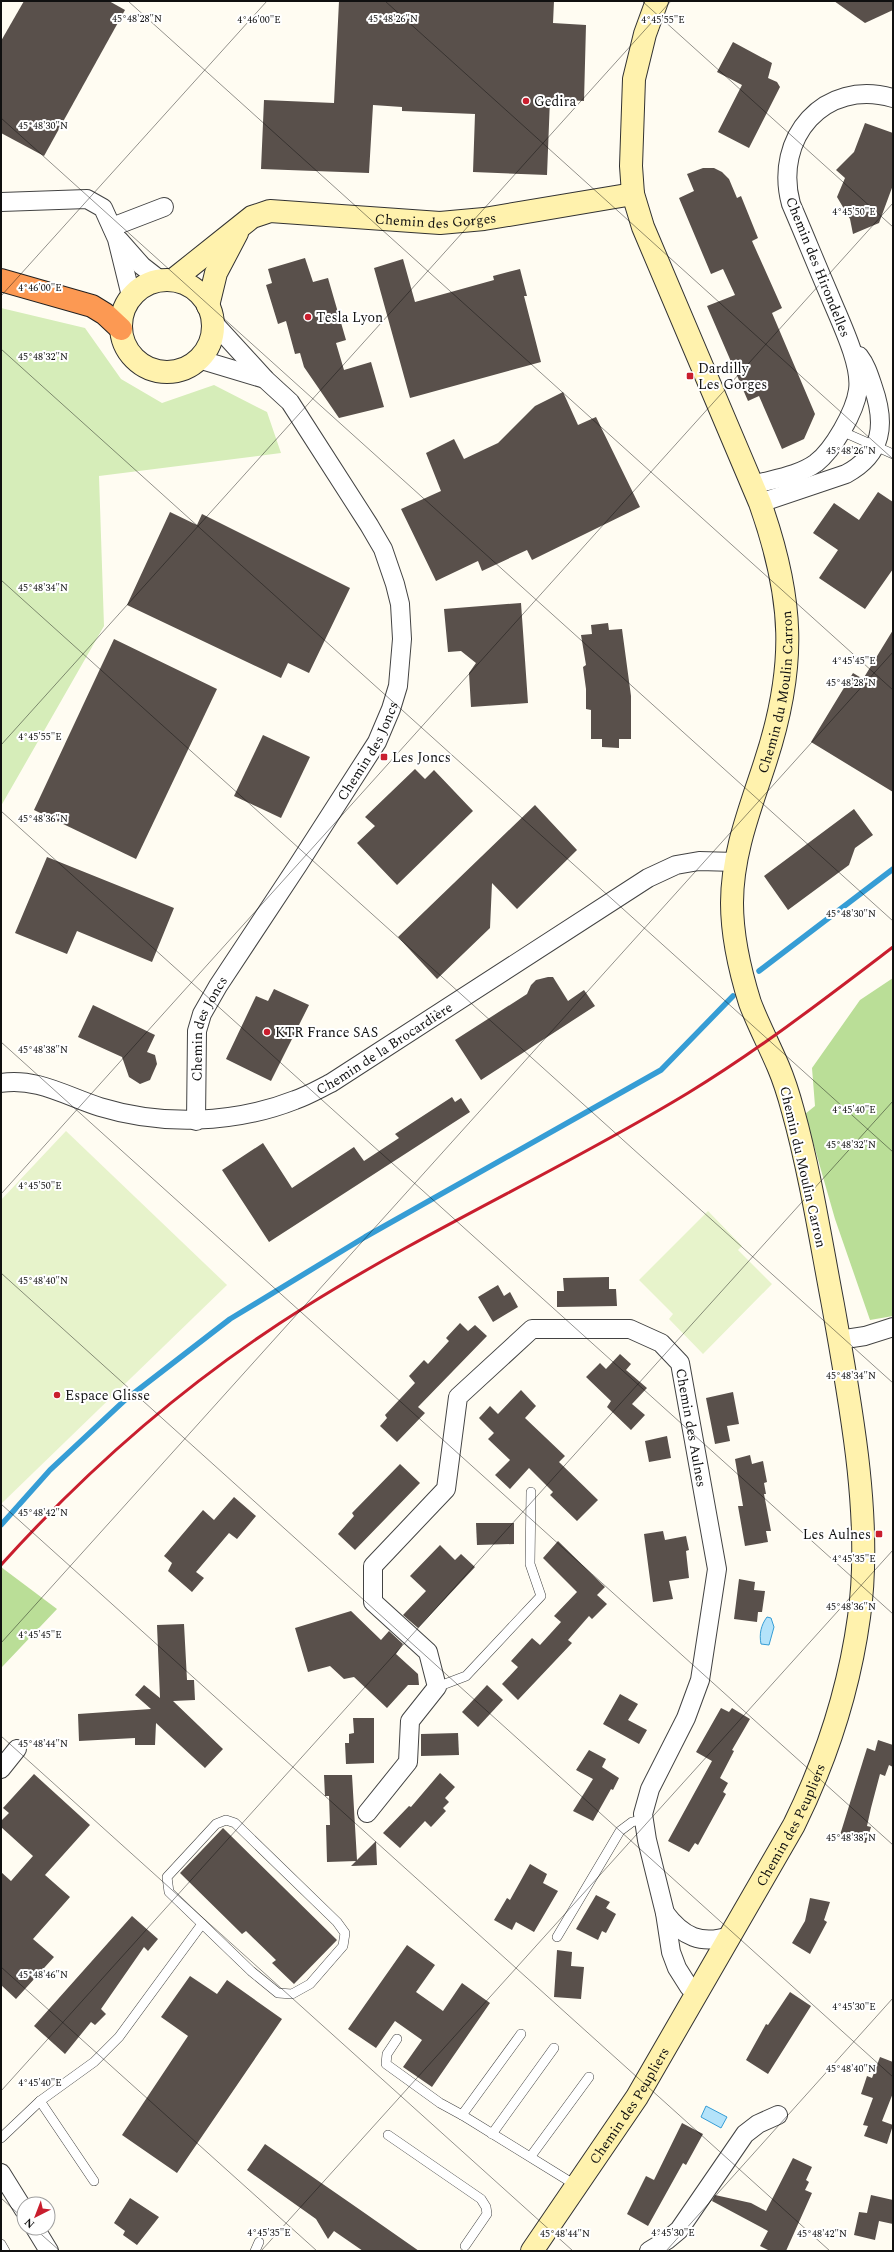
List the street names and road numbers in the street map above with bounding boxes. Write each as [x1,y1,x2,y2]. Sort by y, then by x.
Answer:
street label: Chemin des Hirondelles [780,194,856,340]
street label: Chemin des Gorges [374,207,498,234]
street label: Chemin du Moulin Carron [752,610,798,776]
street label: Chemin des Joncs [332,699,403,805]
street label: Chemin des Joncs [186,971,233,1082]
street label: Chemin de la Brocardière [312,997,457,1100]
street label: Chemin du Moulin Carron [774,1084,832,1250]
street label: Chemin des Aulnes [671,1366,713,1489]
street label: Chemin des Peupliers [750,1760,830,1890]
street label: Chemin des Peupliers [584,2043,674,2168]

